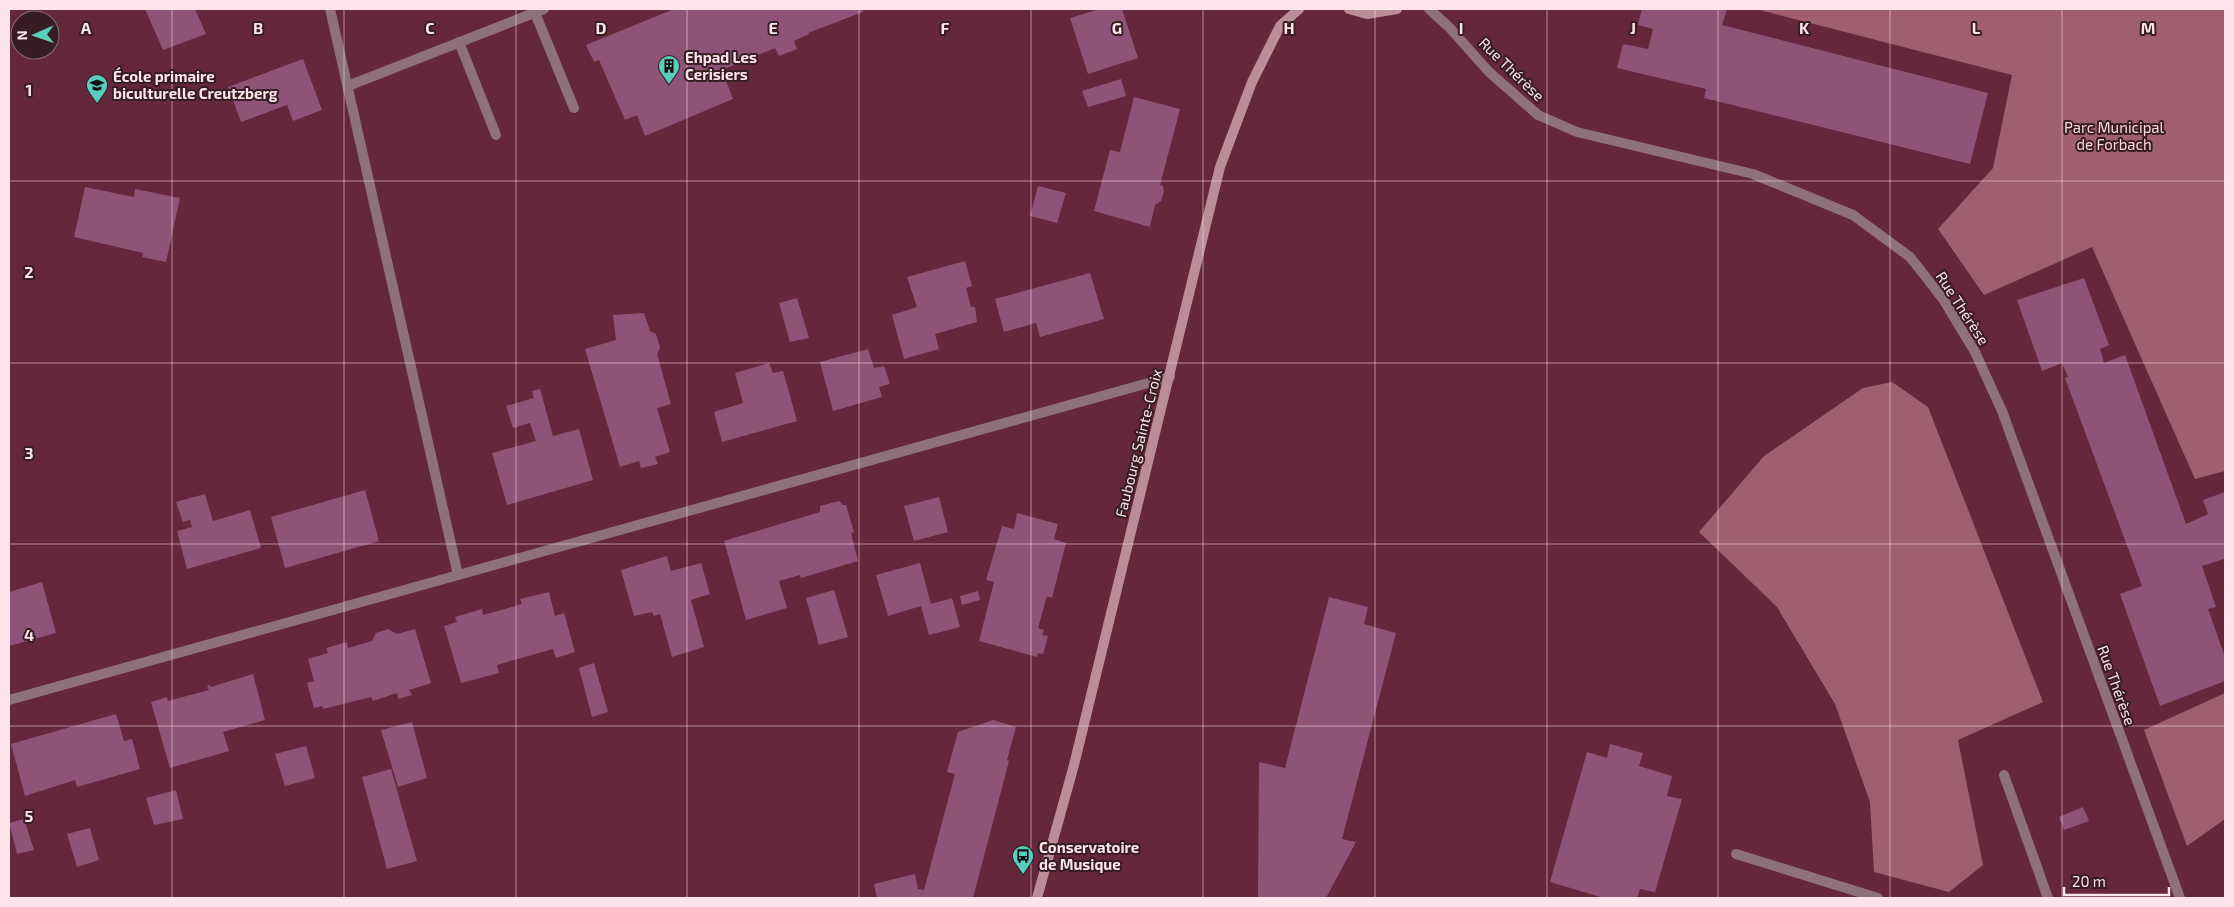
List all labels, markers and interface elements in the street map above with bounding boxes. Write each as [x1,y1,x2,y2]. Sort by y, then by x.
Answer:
north arrow [10,10,60,60]
text: A [81,18,92,37]
text: B [253,18,263,37]
text: C [425,18,435,37]
text: D [596,18,607,37]
text: E [768,18,778,37]
text: F [941,18,950,37]
text: G [1112,18,1122,37]
text: H [1283,18,1295,37]
text: I [1459,18,1463,37]
text: J [1630,18,1636,37]
text: K [1799,18,1810,37]
text: L [1972,18,1981,37]
text: M [2141,18,2155,37]
text: N [13,30,30,41]
street label: Rue Thérèse [1476,33,1548,105]
place label: Ehpad Les Cerisiers [685,48,757,83]
building icon: Ehpad Les Cerisiers [657,54,681,85]
place label: École primaire biculturelle Creutzberg [113,66,278,102]
school or university icon: École primaire biculturelle Creutzberg [85,73,109,104]
text: 1 [26,80,32,99]
park label: Parc Municipal de Forbach [2064,118,2165,153]
text: 2 [24,262,34,281]
street label: Rue Thérèse [1933,268,1993,348]
street label: Faubourg Sainte-Croix [1111,367,1165,519]
text: 3 [24,443,34,462]
text: 4 [24,625,34,644]
street label: Rue Thérèse [2094,642,2140,728]
text: 5 [25,806,34,825]
place label: Conservatoire de Musique [1039,838,1139,873]
bus stop icon: Conservatoire de Musique [1011,844,1035,875]
scale bar [2064,864,2169,896]
text: 20 m [2072,872,2106,890]

